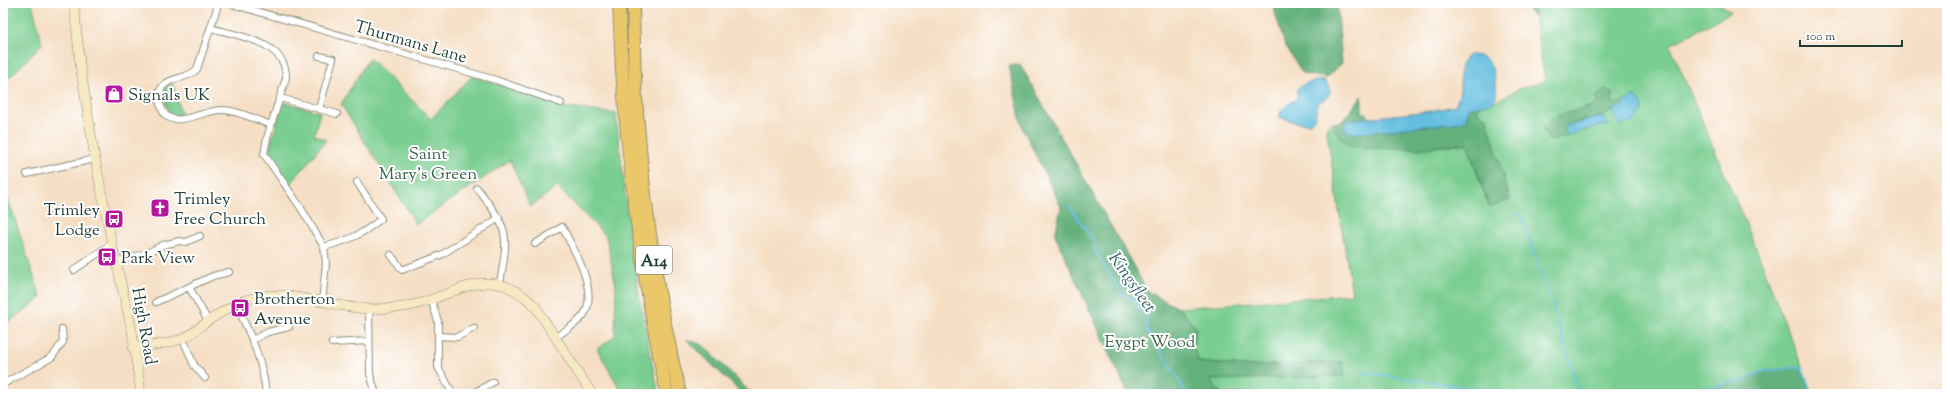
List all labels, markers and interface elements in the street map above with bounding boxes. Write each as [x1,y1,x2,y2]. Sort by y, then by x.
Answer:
street label: Thurmans Lane [351,15,470,70]
scale bar [1800,22,1902,48]
text: 100 m [1806,28,1835,46]
shop icon: Signals UK [103,83,125,105]
place label: Signals UK [128,84,210,108]
park label: Saint Mary's Green [379,143,477,187]
place label: Trimley Free Church [174,188,266,232]
church icon: Trimley Free Church [149,197,171,219]
place label: Trimley Lodge [44,199,101,243]
bus stop icon: Trimley Lodge [103,208,125,230]
bus stop icon: Park View [96,246,118,268]
road number: A14 [636,246,672,274]
place label: Park View [121,247,195,271]
water label: Kingsfleet [1101,247,1162,319]
street label: High Road [124,286,162,367]
place label: Brotherton Avenue [254,288,335,332]
bus stop icon: Brotherton Avenue [229,297,251,319]
park label: Eygpt Wood [1105,331,1196,355]

